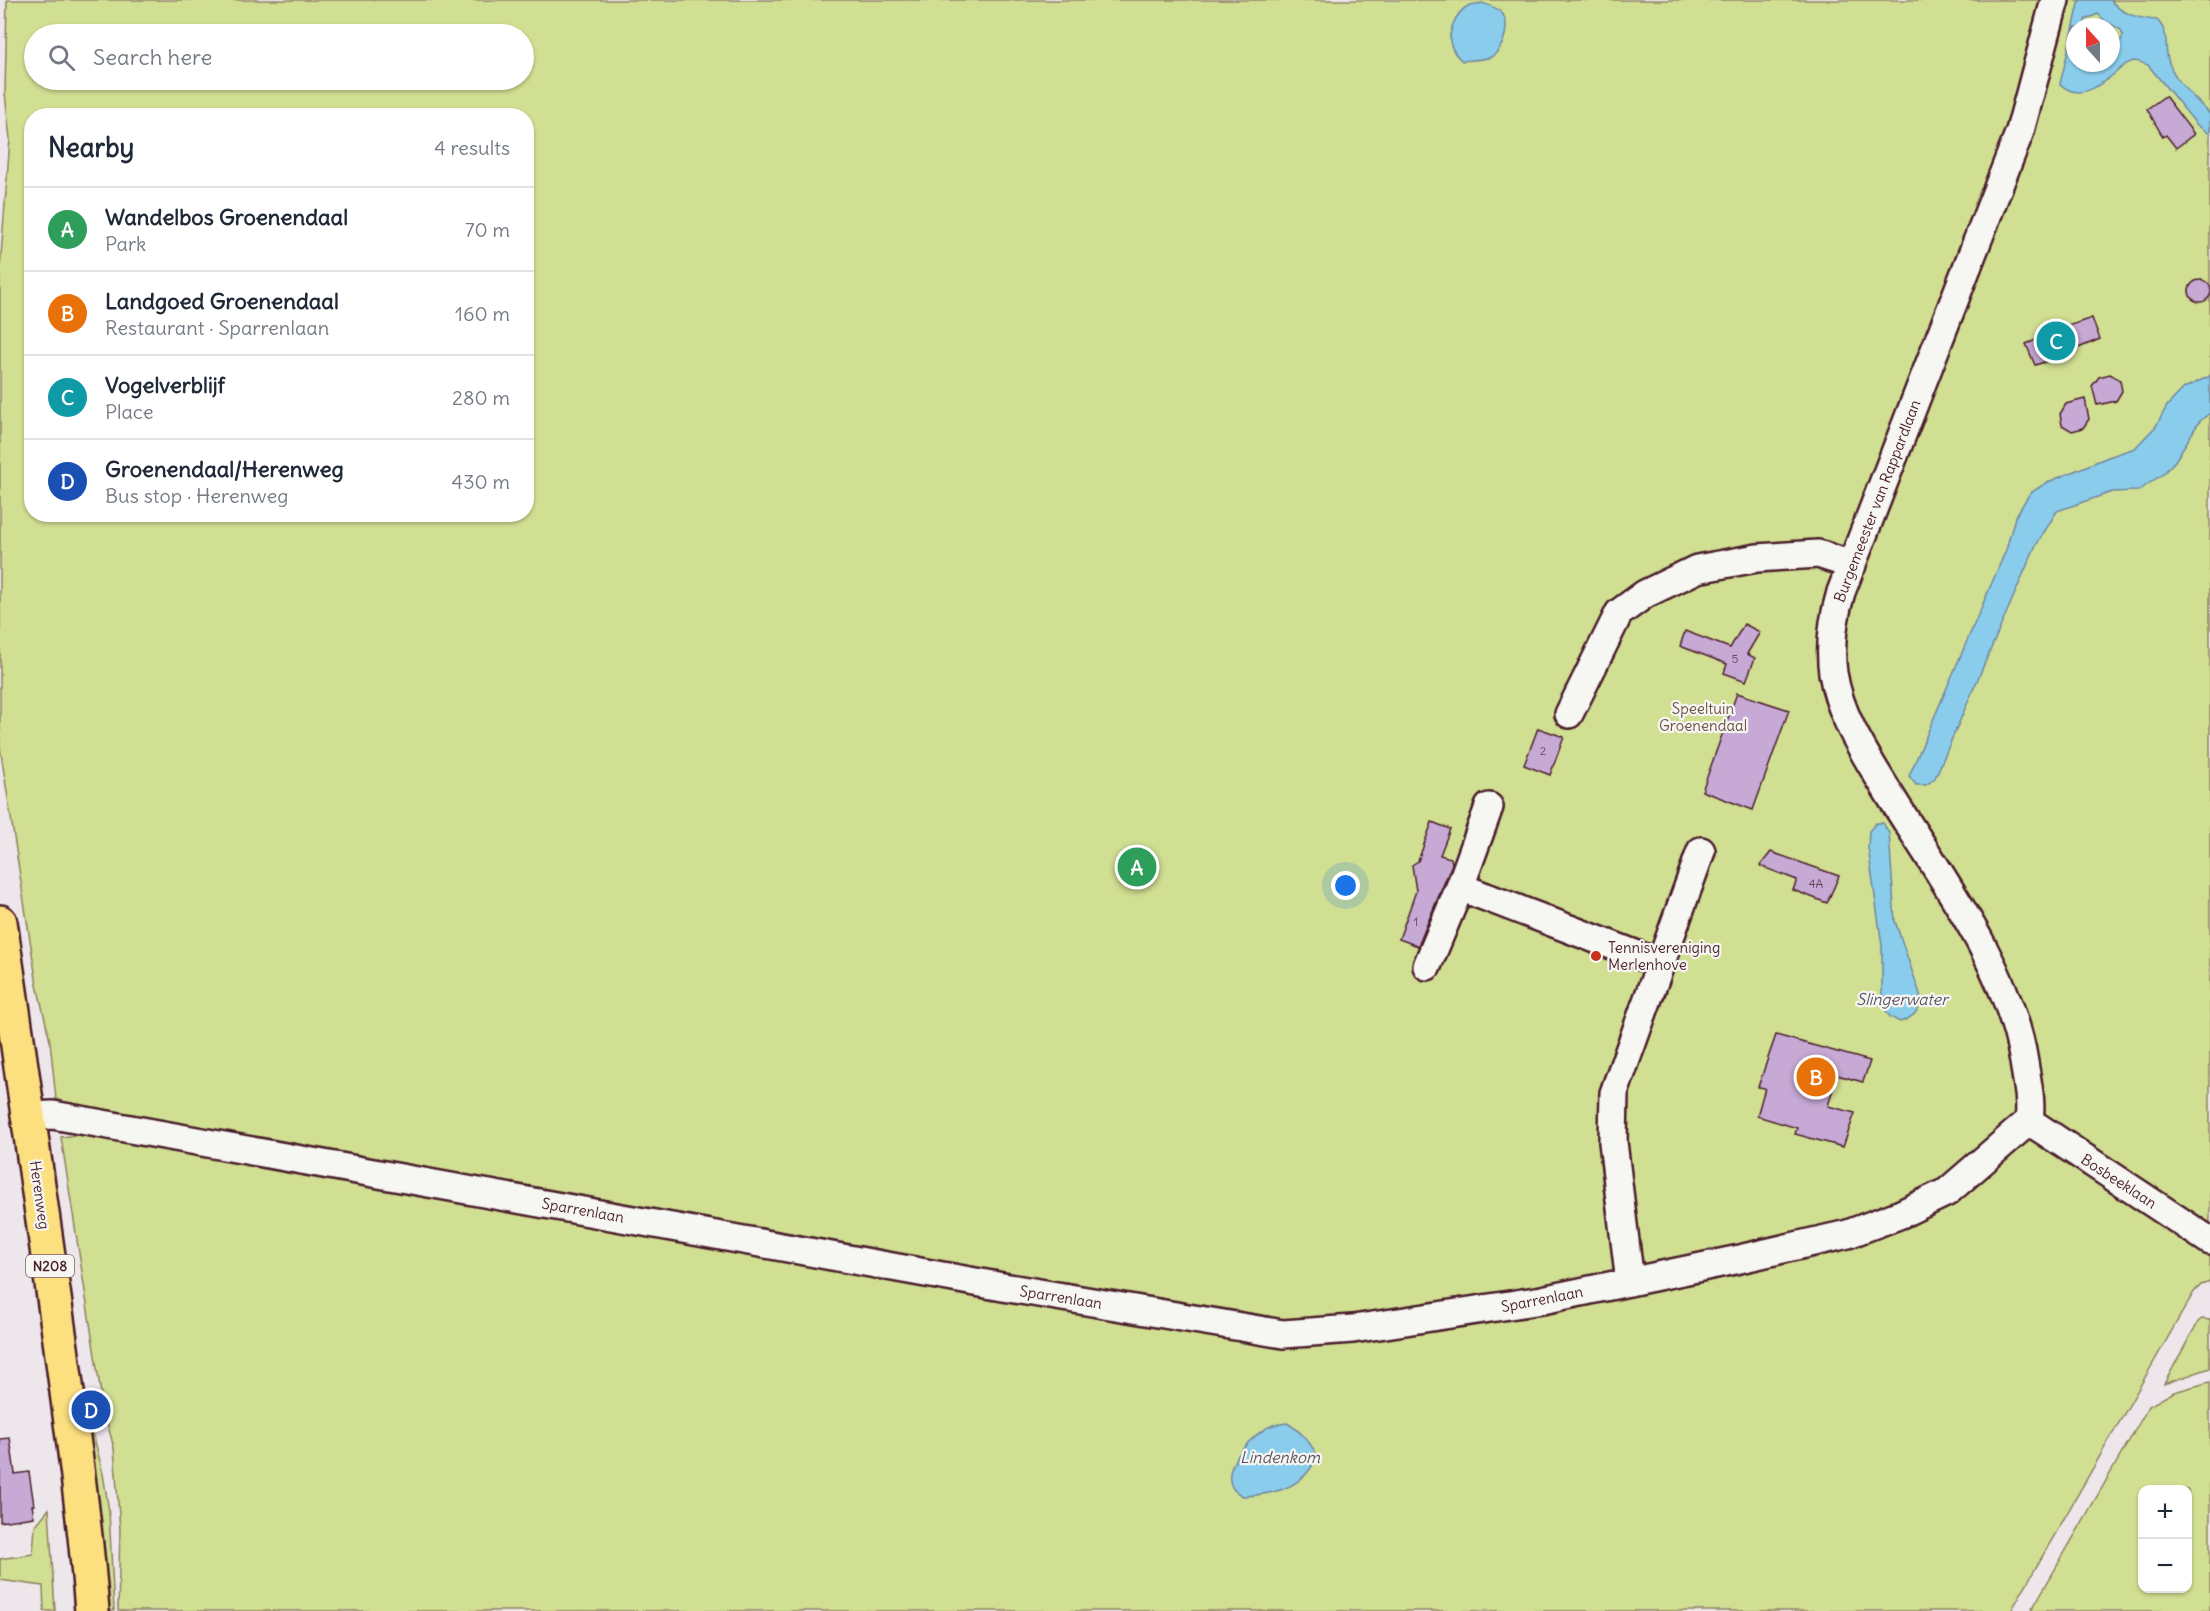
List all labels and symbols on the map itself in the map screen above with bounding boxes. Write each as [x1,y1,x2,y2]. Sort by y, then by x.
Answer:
north arrow [2066,18,2120,72]
pin: C [2036,318,2076,364]
street label: Burgemeester van Rappardlaan [1830,397,1925,605]
house number: 5 [1732,651,1739,666]
park label: Speeltuin Groenendaal [1659,699,1747,735]
house number: 2 [1540,743,1547,758]
pin: A [1118,844,1156,890]
your location [1331,871,1360,900]
house number: 4A [1809,876,1824,891]
house number: 1 [1414,914,1418,929]
place label: Tennisvereniging Merlenhove [1608,938,1720,974]
marker: Tennisvereniging Merlenhove [1589,949,1603,963]
water label: Slingerwater [1856,989,1950,1009]
pin: B [1796,1054,1836,1100]
street label: Bosbeeklaan [2078,1150,2161,1213]
street label: Herenweg [26,1159,54,1231]
street label: Sparrenlaan [540,1193,626,1227]
road number: N208 [26,1255,74,1277]
street label: Sparrenlaan [1018,1281,1104,1313]
street label: Sparrenlaan [1499,1282,1585,1316]
pin: D [72,1388,110,1432]
water label: Lindenkom [1240,1447,1321,1467]

